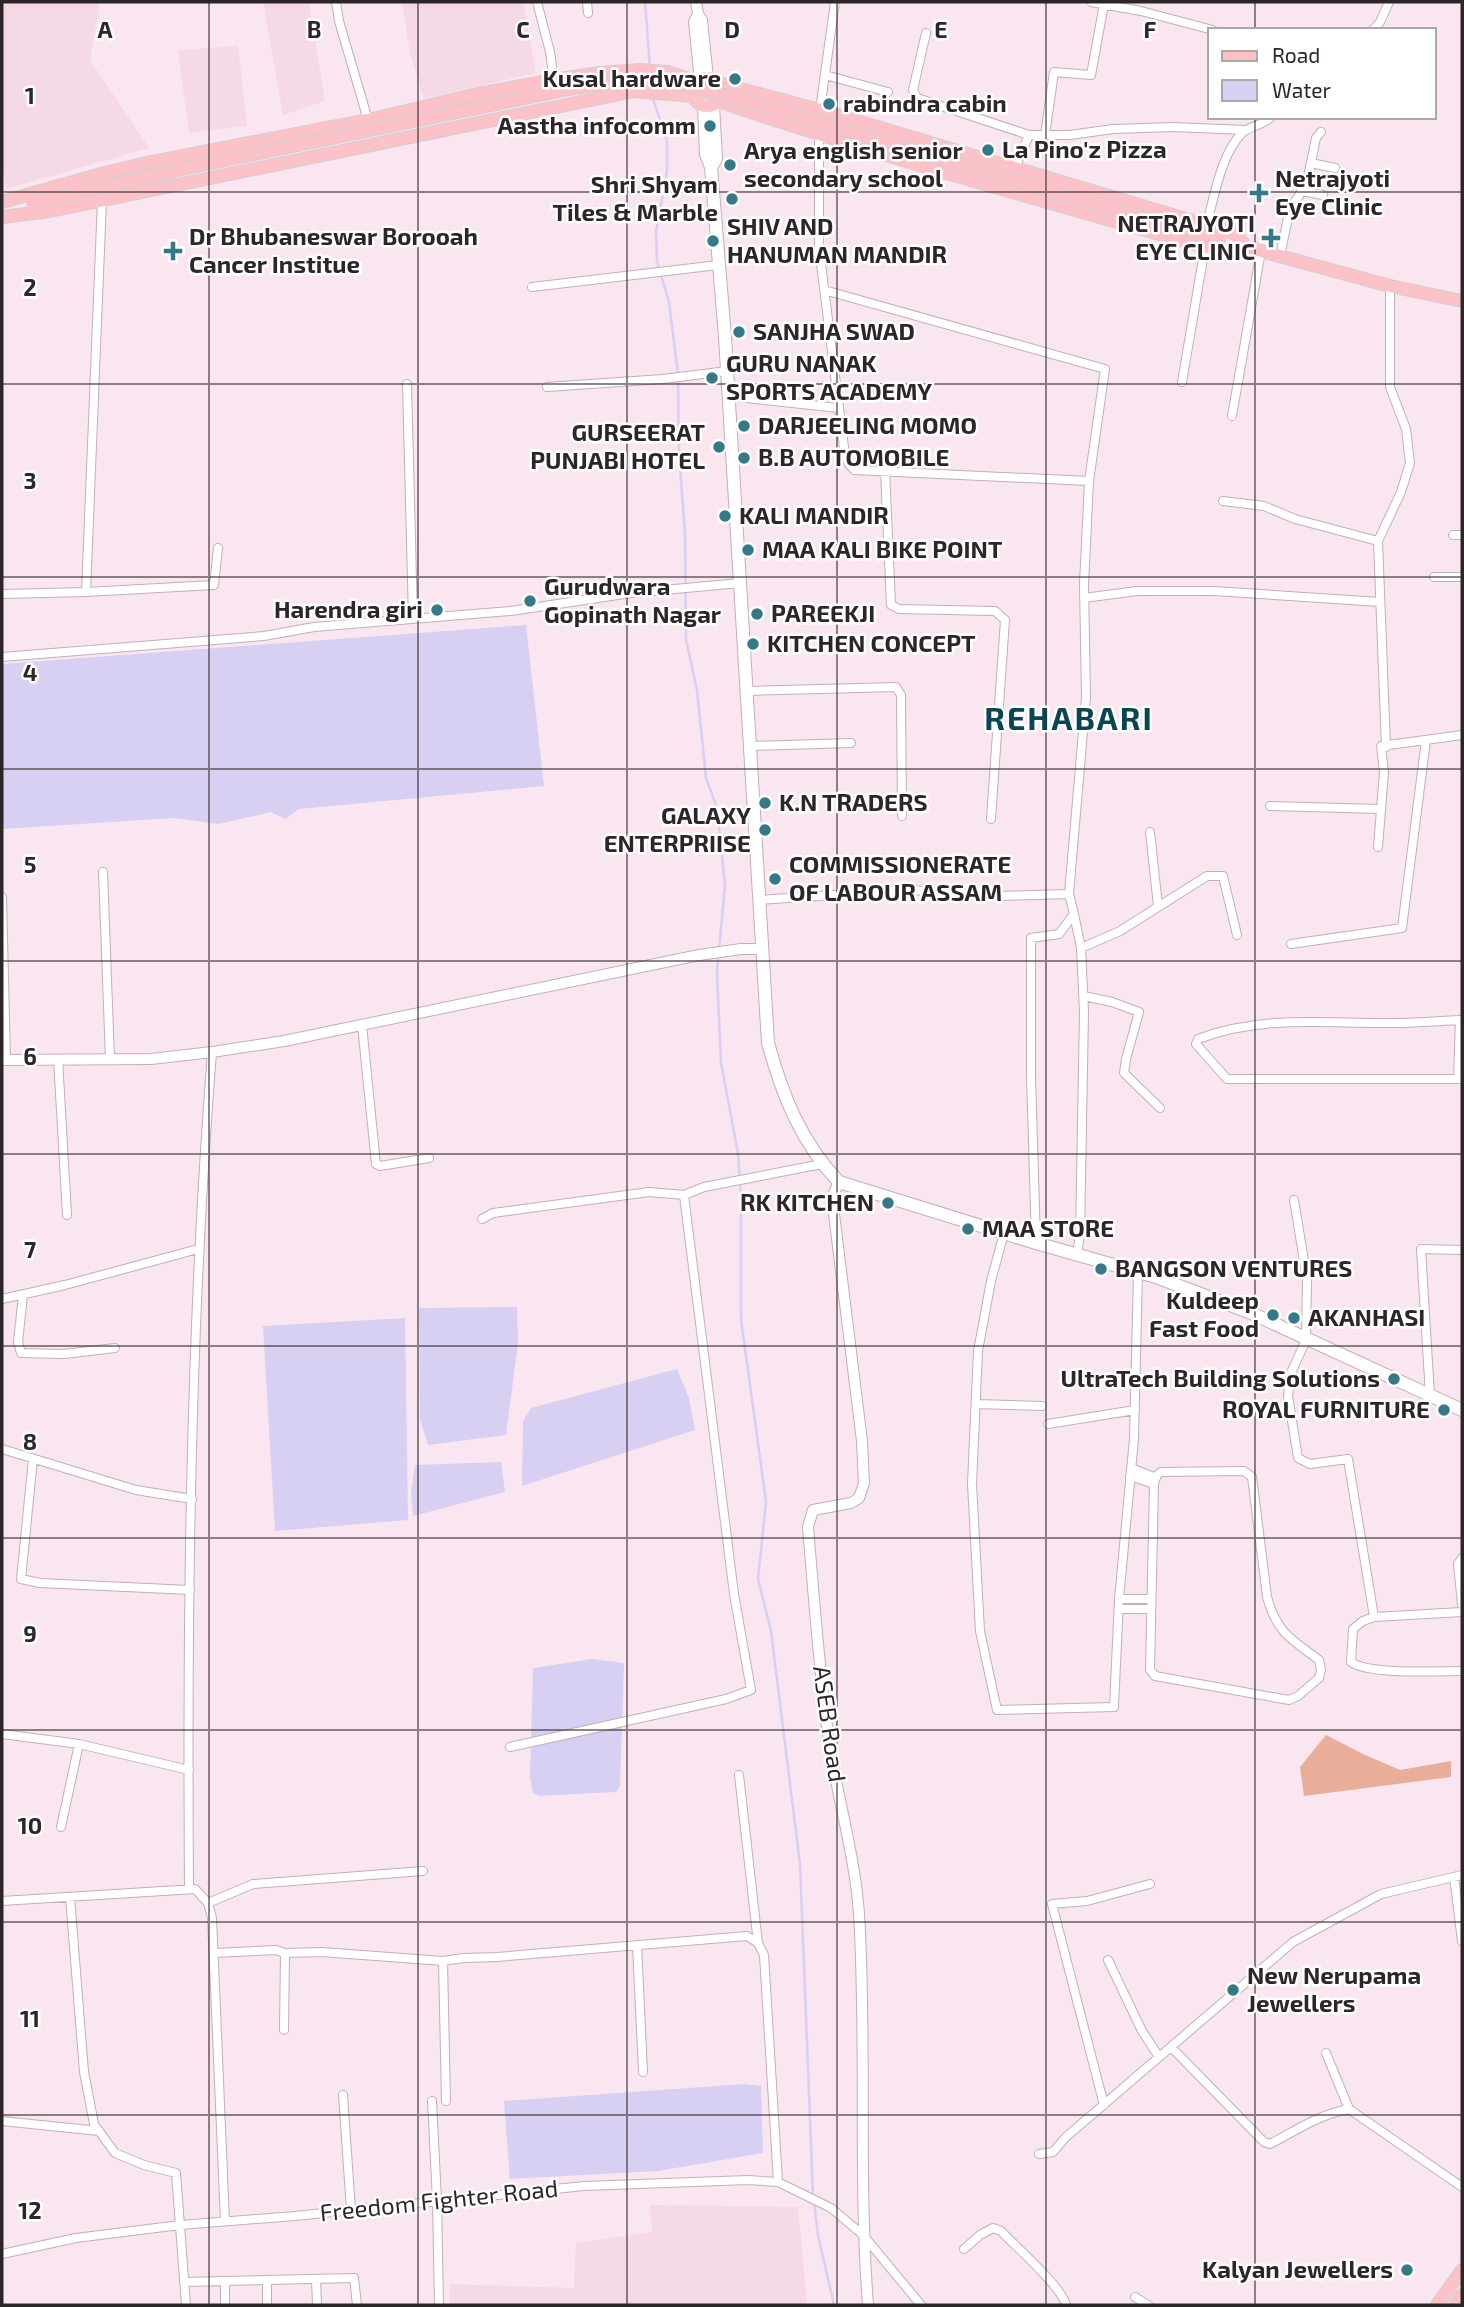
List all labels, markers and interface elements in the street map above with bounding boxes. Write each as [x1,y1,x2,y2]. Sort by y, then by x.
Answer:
text: A [97,15,113,43]
text: B [307,15,321,43]
text: C [516,15,530,43]
text: D [724,15,740,43]
text: E [934,15,948,43]
text: F [1144,15,1157,43]
legend [1208,28,1436,119]
text: Road [1272,42,1320,67]
place label: Kusal hardware [543,63,721,92]
marker: Kusal hardware [727,71,743,87]
text: Water [1272,77,1331,102]
text: 1 [25,81,35,109]
place label: rabindra cabin [843,88,1007,117]
marker: rabindra cabin [821,96,837,112]
place label: Aastha infocomm [498,110,696,139]
marker: Aastha infocomm [702,118,718,134]
place label: La Pino'z Pizza [1002,134,1167,163]
place label: Arya english senior secondary school [744,135,963,192]
marker: La Pino'z Pizza [980,142,996,158]
marker: Arya english senior secondary school [722,157,738,173]
place label: Netrajyoti Eye Clinic [1275,163,1390,220]
place label: Shri Shyam Tiles & Marble [552,169,718,226]
marker: Netrajyoti Eye Clinic [1249,183,1269,203]
marker: Shri Shyam Tiles & Marble [724,191,740,207]
place label: NETRAJYOTI EYE CLINIC [1117,208,1255,265]
place label: SHIV AND HANUMAN MANDIR [727,211,947,268]
place label: Dr Bhubaneswar Borooah Cancer Institue [189,221,478,278]
marker: NETRAJYOTI EYE CLINIC [1261,228,1281,248]
marker: SHIV AND HANUMAN MANDIR [705,233,721,249]
marker: Dr Bhubaneswar Borooah Cancer Institue [163,241,183,261]
text: 2 [23,273,37,301]
place label: SANJHA SWAD [753,316,915,345]
marker: SANJHA SWAD [731,324,747,340]
place label: GURU NANAK SPORTS ACADEMY [726,348,932,405]
marker: GURU NANAK SPORTS ACADEMY [704,370,720,386]
place label: DARJEELING MOMO [758,410,977,439]
place label: GURSEERAT PUNJABI HOTEL [530,417,706,474]
marker: DARJEELING MOMO [736,418,752,434]
marker: GURSEERAT PUNJABI HOTEL [711,439,727,455]
place label: B.B AUTOMOBILE [758,442,949,471]
marker: B.B AUTOMOBILE [736,450,752,466]
text: 3 [23,466,37,494]
place label: KALI MANDIR [739,500,889,529]
marker: KALI MANDIR [717,508,733,524]
place label: MAA KALI BIKE POINT [762,534,1003,563]
marker: MAA KALI BIKE POINT [740,542,756,558]
place label: Gurudwara Gopinath Nagar [544,571,722,628]
marker: Gurudwara Gopinath Nagar [522,593,538,609]
place label: Harendra giri [274,594,423,623]
place label: PAREEKJI [771,598,875,627]
marker: Harendra giri [429,602,445,618]
marker: PAREEKJI [749,606,765,622]
place label: KITCHEN CONCEPT [767,628,976,657]
marker: KITCHEN CONCEPT [745,636,761,652]
text: 4 [23,658,37,686]
district label: REHABARI [984,698,1154,736]
place label: K.N TRADERS [779,787,928,816]
marker: K.N TRADERS [757,795,773,811]
place label: GALAXY ENTERPRIISE [604,800,751,857]
marker: GALAXY ENTERPRIISE [757,822,773,838]
place label: COMMISSIONERATE OF LABOUR ASSAM [789,849,1011,906]
text: 5 [24,850,36,878]
marker: COMMISSIONERATE OF LABOUR ASSAM [767,871,783,887]
text: 6 [23,1042,37,1070]
place label: RK KITCHEN [740,1187,874,1216]
marker: RK KITCHEN [880,1195,896,1211]
place label: MAA STORE [982,1213,1114,1242]
marker: MAA STORE [960,1221,976,1237]
text: 7 [24,1235,36,1263]
place label: BANGSON VENTURES [1115,1253,1352,1282]
marker: BANGSON VENTURES [1093,1261,1109,1277]
place label: Kuldeep Fast Food [1149,1285,1259,1342]
place label: AKANHASI [1308,1302,1425,1331]
marker: Kuldeep Fast Food [1265,1307,1281,1323]
marker: AKANHASI [1286,1310,1302,1326]
place label: UltraTech Building Solutions [1060,1363,1380,1392]
marker: UltraTech Building Solutions [1386,1371,1402,1387]
place label: ROYAL FURNITURE [1222,1394,1430,1423]
marker: ROYAL FURNITURE [1436,1402,1452,1418]
text: 8 [23,1427,37,1455]
text: 9 [23,1619,37,1647]
street label: ASEB Road [808,1664,853,1784]
text: 10 [18,1811,42,1839]
place label: New Nerupama Jewellers [1247,1960,1421,2017]
marker: New Nerupama Jewellers [1225,1982,1241,1998]
text: 11 [20,2004,40,2032]
street label: Freedom Fighter Road [318,2173,559,2226]
text: 12 [18,2196,42,2224]
place label: Kalyan Jewellers [1202,2254,1393,2283]
marker: Kalyan Jewellers [1399,2262,1415,2278]

